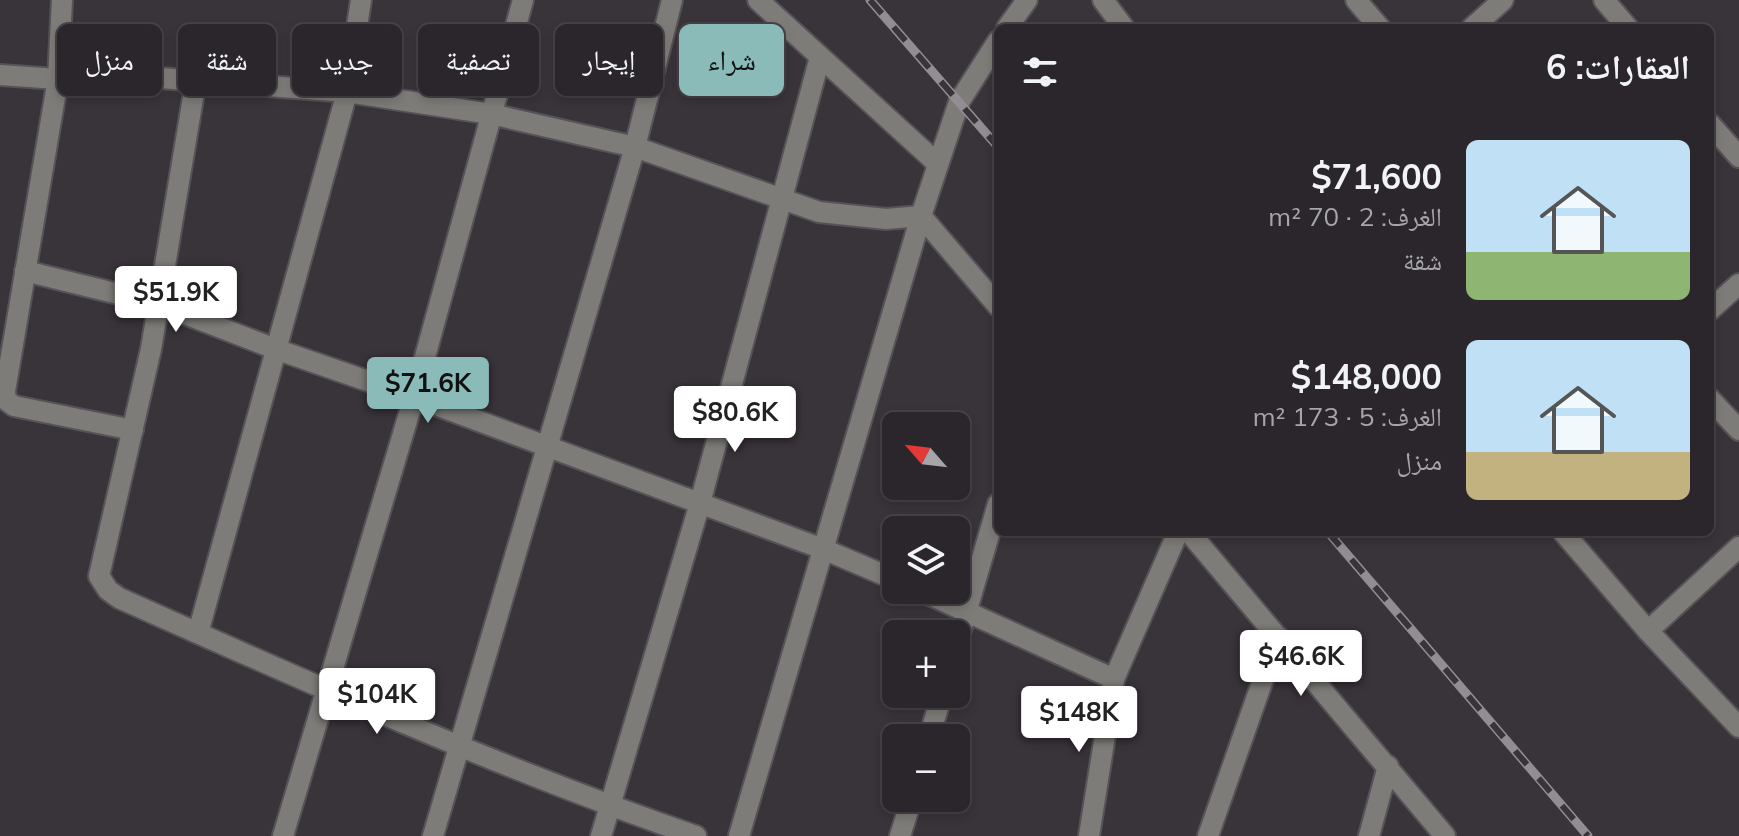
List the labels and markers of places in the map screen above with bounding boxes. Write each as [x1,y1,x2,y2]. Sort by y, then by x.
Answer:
pin: $51.9K [111,266,241,334]
pin: $71.6K [363,357,493,425]
pin: $80.6K [670,386,800,454]
pin: $46.6K [1236,630,1366,698]
pin: $104K [321,668,433,736]
pin: $148K [1023,686,1135,754]

